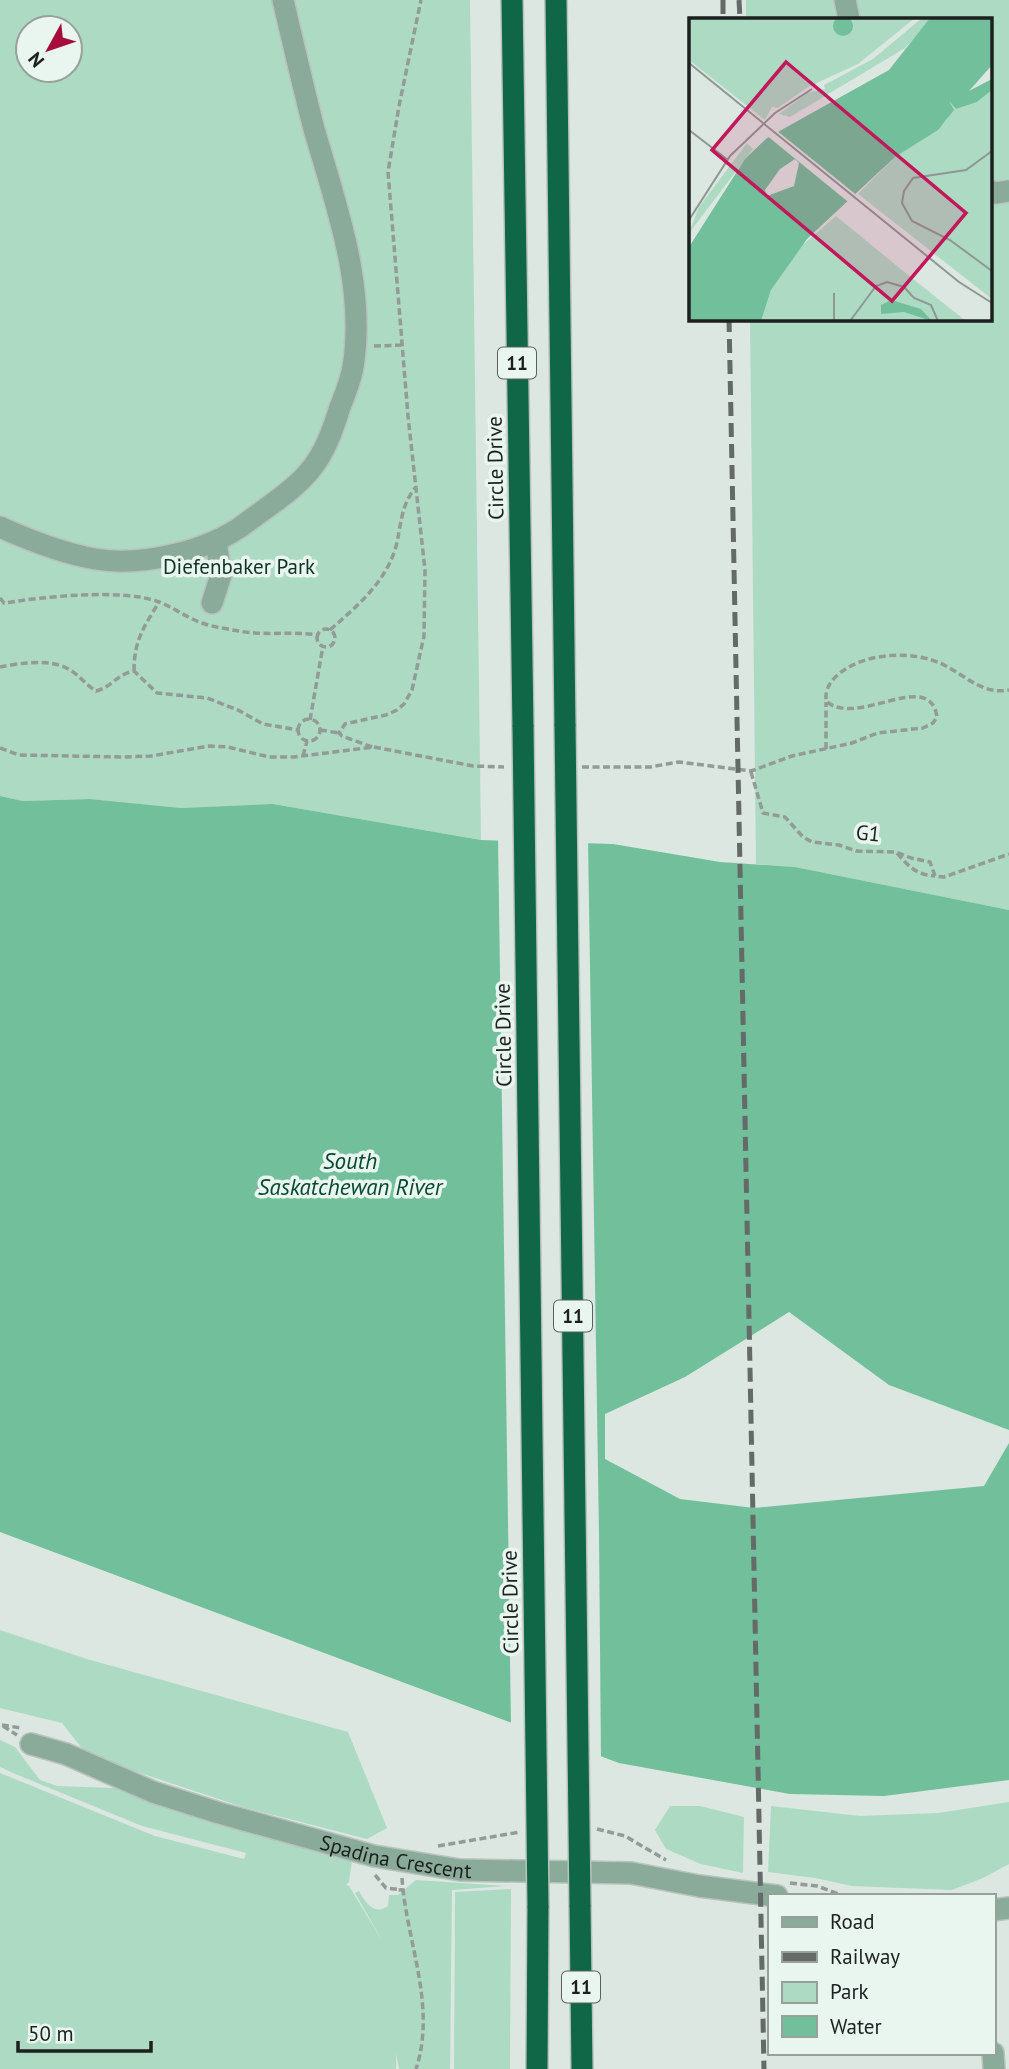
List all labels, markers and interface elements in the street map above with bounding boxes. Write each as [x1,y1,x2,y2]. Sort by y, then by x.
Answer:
north arrow [14,14,84,84]
inset map [689,18,992,320]
text: N [23,47,49,72]
road number: 11 [498,348,536,378]
street label: Circle Drive [481,416,509,520]
park label: Diefenbaker Park [163,553,315,580]
street label: G1 [854,818,882,848]
street label: Circle Drive [489,983,517,1087]
water label: South Saskatchewan River [258,1146,444,1201]
road number: 11 [554,1300,592,1332]
street label: Circle Drive [496,1550,524,1654]
street label: Spadina Crescent [317,1828,472,1884]
legend [768,1894,995,2055]
text: Road [830,1908,874,1935]
text: Railway [830,1943,900,1970]
road number: 11 [562,1971,600,2002]
text: Park [830,1978,869,2005]
scale bar [18,2010,150,2054]
text: Water [830,2013,882,2040]
text: 50 m [28,2020,74,2047]

